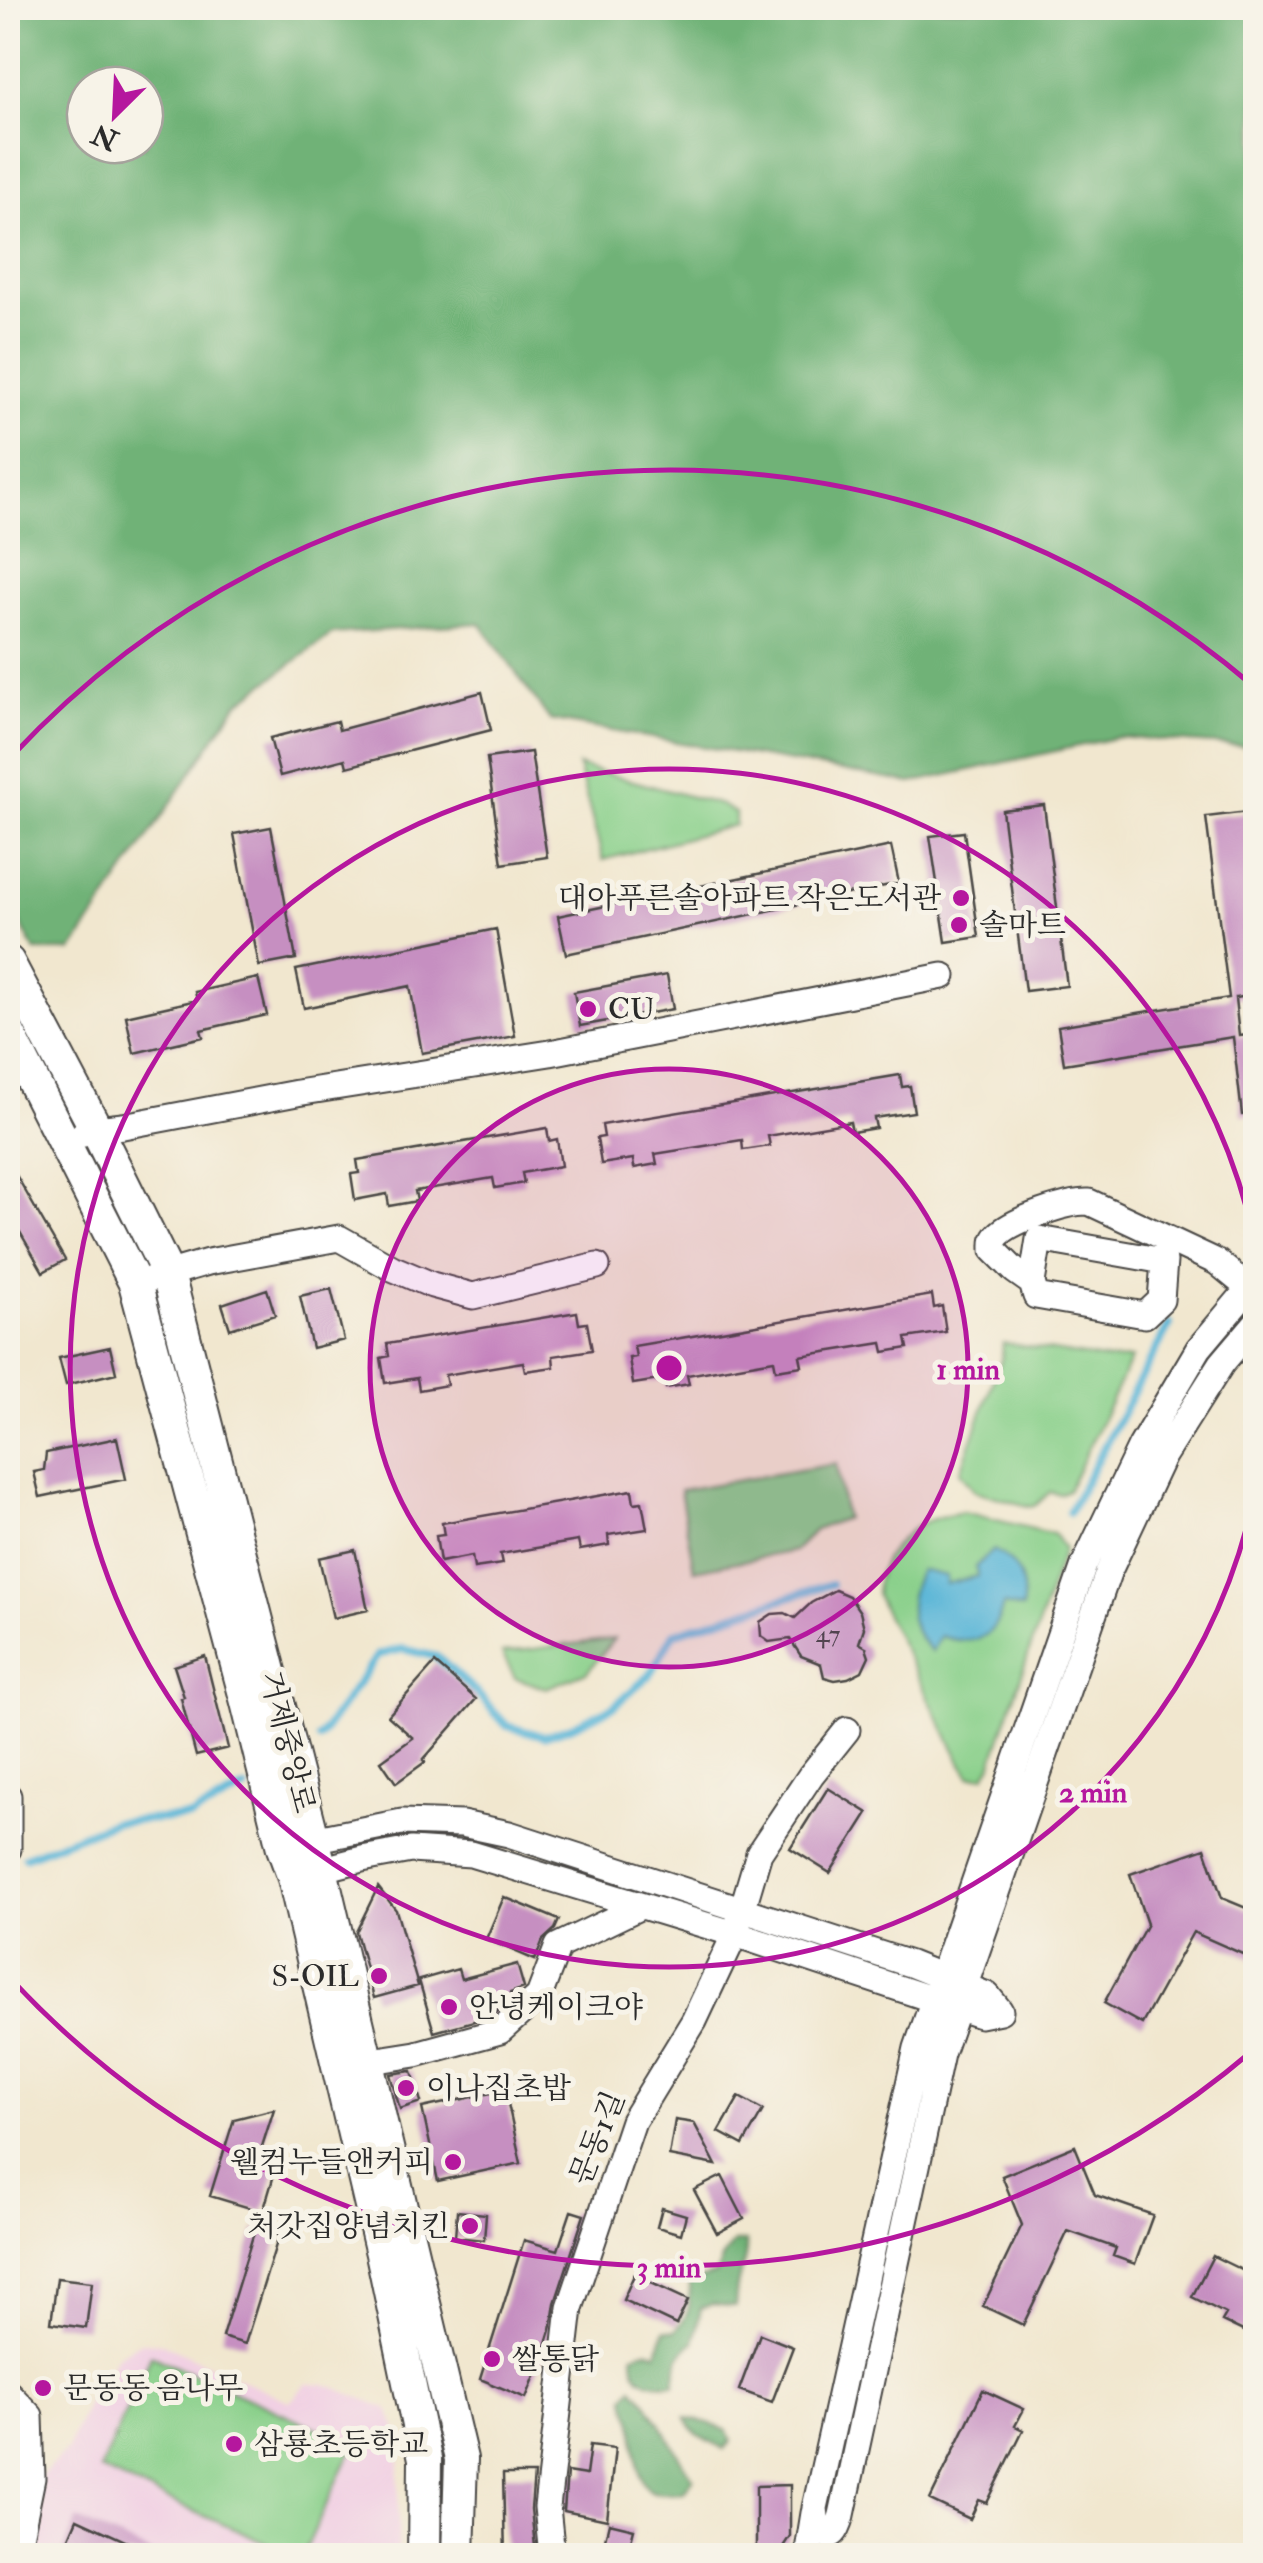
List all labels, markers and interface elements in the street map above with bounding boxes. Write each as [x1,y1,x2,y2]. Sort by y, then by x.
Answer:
north arrow [65,65,165,165]
text: N [86,115,125,158]
place label: 대아푸른솔아파트 작은도서관 [558,880,942,917]
marker: 대아푸른솔아파트 작은도서관 [950,887,972,909]
place label: 솔마트 [979,907,1066,944]
marker: 솔마트 [948,914,970,936]
place label: CU [608,991,655,1028]
marker: CU [577,998,599,1020]
centre of rings [651,1350,687,1386]
text: 1 min [936,1351,1000,1388]
house number: 47 [816,1619,841,1650]
street label: 거제중앙로 [252,1667,323,1817]
text: 2 min [1059,1774,1128,1811]
place label: S-OIL [272,1958,359,1995]
marker: S-OIL [368,1965,390,1987]
place label: 안녕케이크야 [469,1989,643,2026]
marker: 안녕케이크야 [438,1996,460,2018]
place label: 이나집초밥 [426,2070,571,2107]
marker: 이나집초밥 [395,2077,417,2099]
street label: 문동1길 [562,2086,633,2190]
place label: 웰컴누들앤커피 [230,2144,433,2181]
marker: 웰컴누들앤커피 [442,2151,464,2173]
place label: 처갓집양념치킨 [247,2208,450,2245]
marker: 처갓집양념치킨 [459,2215,481,2237]
text: 3 min [637,2249,702,2286]
place label: 쌀통닭 [512,2341,599,2378]
marker: 쌀통닭 [481,2348,503,2370]
place label: 문동동 음나무 [63,2370,243,2407]
marker: 문동동 음나무 [32,2377,54,2399]
place label: 삼룡초등학교 [254,2426,428,2463]
marker: 삼룡초등학교 [223,2433,245,2455]

